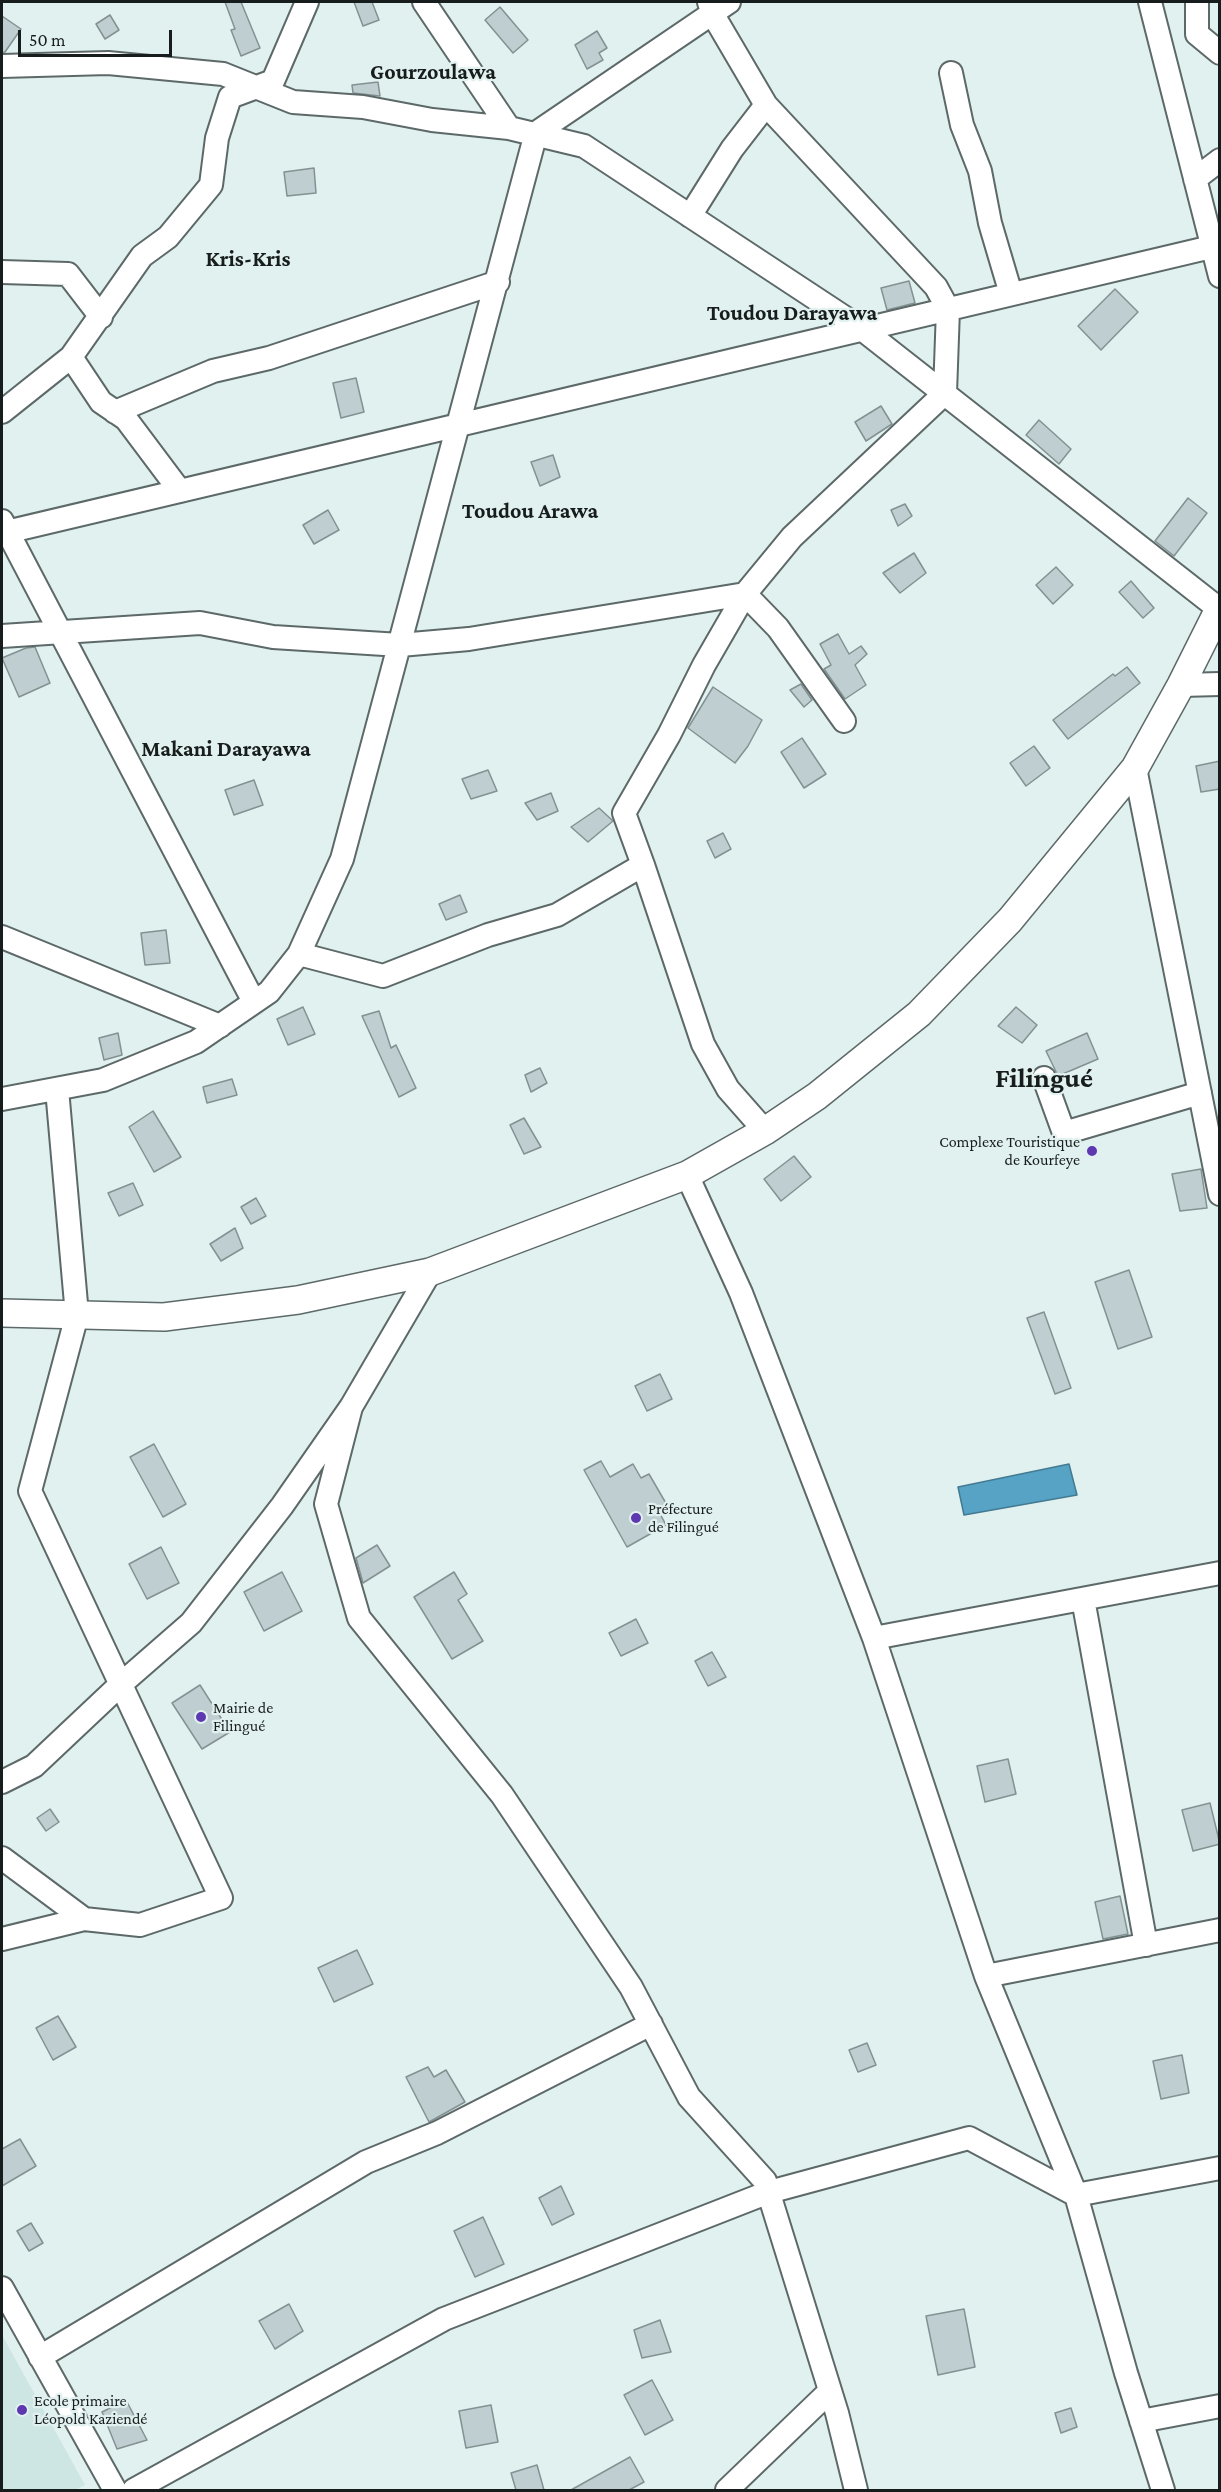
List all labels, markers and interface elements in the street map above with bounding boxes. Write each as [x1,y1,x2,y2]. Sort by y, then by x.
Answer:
scale bar [21,18,176,56]
text: 50 m [29,30,66,50]
district label: Gourzoulawa [370,59,496,85]
district label: Kris-Kris [206,246,290,272]
district label: Toudou Darayawa [707,300,877,326]
district label: Toudou Arawa [462,498,598,524]
district label: Makani Darayawa [141,736,311,762]
district label: Filingué [995,1061,1093,1095]
place label: Complexe Touristique de Kourfeye [939,1132,1080,1170]
marker: Complexe Touristique de Kourfeye [1085,1144,1099,1158]
place label: Préfecture de Filingué [648,1499,719,1537]
marker: Préfecture de Filingué [629,1511,643,1525]
place label: Mairie de Filingué [213,1698,273,1736]
marker: Mairie de Filingué [194,1710,208,1724]
place label: Ecole primaire Léopold Kaziendé [34,2391,147,2429]
marker: Ecole primaire Léopold Kaziendé [15,2403,29,2417]

